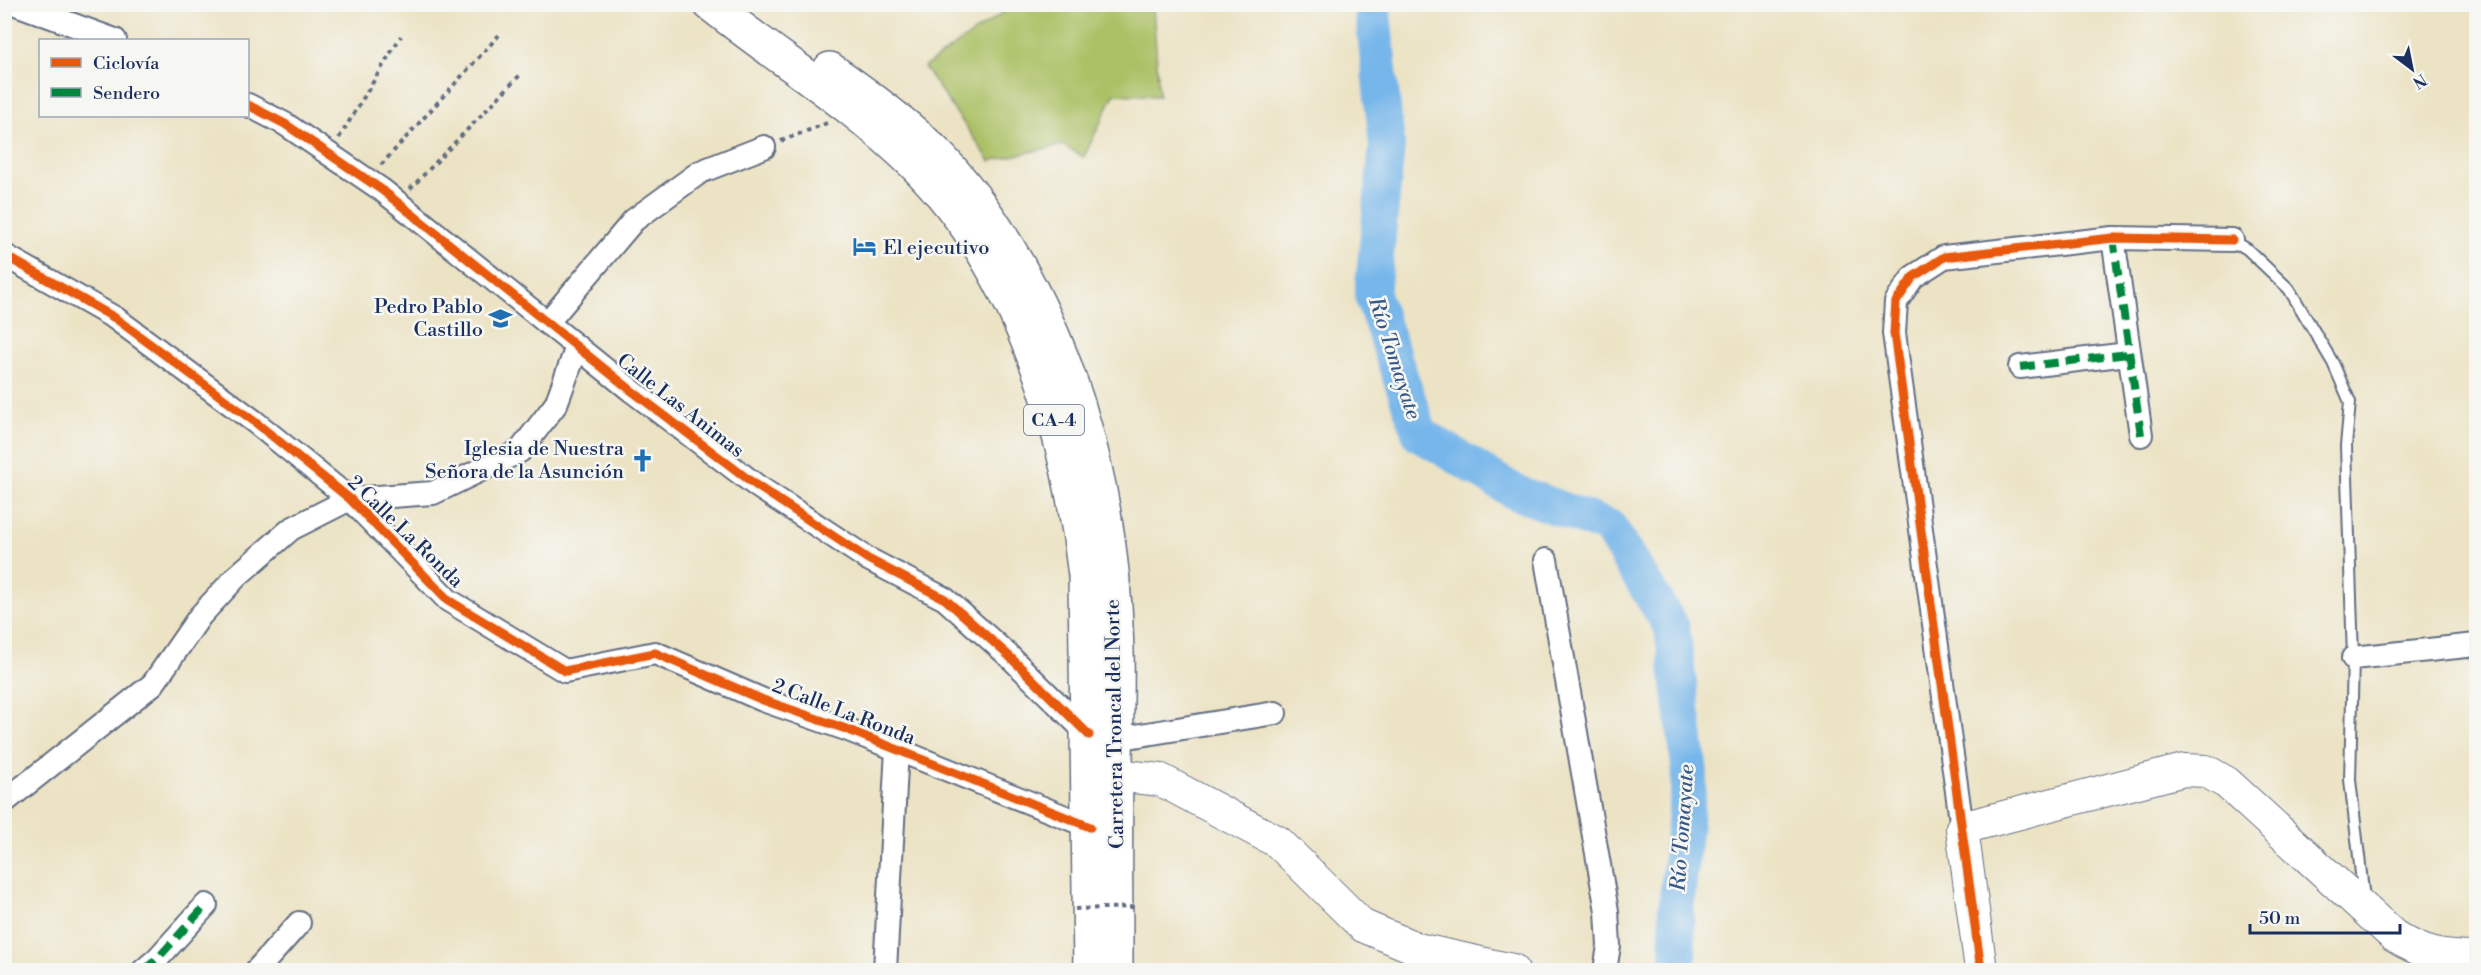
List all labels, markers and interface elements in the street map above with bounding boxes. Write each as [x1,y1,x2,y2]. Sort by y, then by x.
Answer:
legend [39,39,249,117]
north arrow [2382,39,2442,99]
text: Ciclovía [93,52,160,75]
text: N [2408,69,2430,93]
text: Sendero [93,82,160,105]
hotel icon: El ejecutivo [852,234,878,260]
place label: El ejecutivo [883,236,990,261]
water label: Río Tomayate [1362,293,1426,423]
place label: Pedro Pablo Castillo [374,295,483,343]
school or university icon: Pedro Pablo Castillo [488,305,514,331]
street label: Calle Las Animas [611,349,749,464]
road number: CA-4 [1024,405,1084,435]
place label: Iglesia de Nuestra Señora de la Asunción [425,437,625,485]
church icon: Iglesia de Nuestra Señora de la Asunción [629,447,655,473]
street label: 2 Calle La Ronda [342,471,469,594]
street label: Carretera Troncal del Norte [1101,599,1130,849]
street label: 2 Calle La Ronda [768,674,919,751]
water label: Río Tomayate [1666,764,1700,893]
scale bar [2250,897,2400,935]
text: 50 m [2259,907,2301,930]

